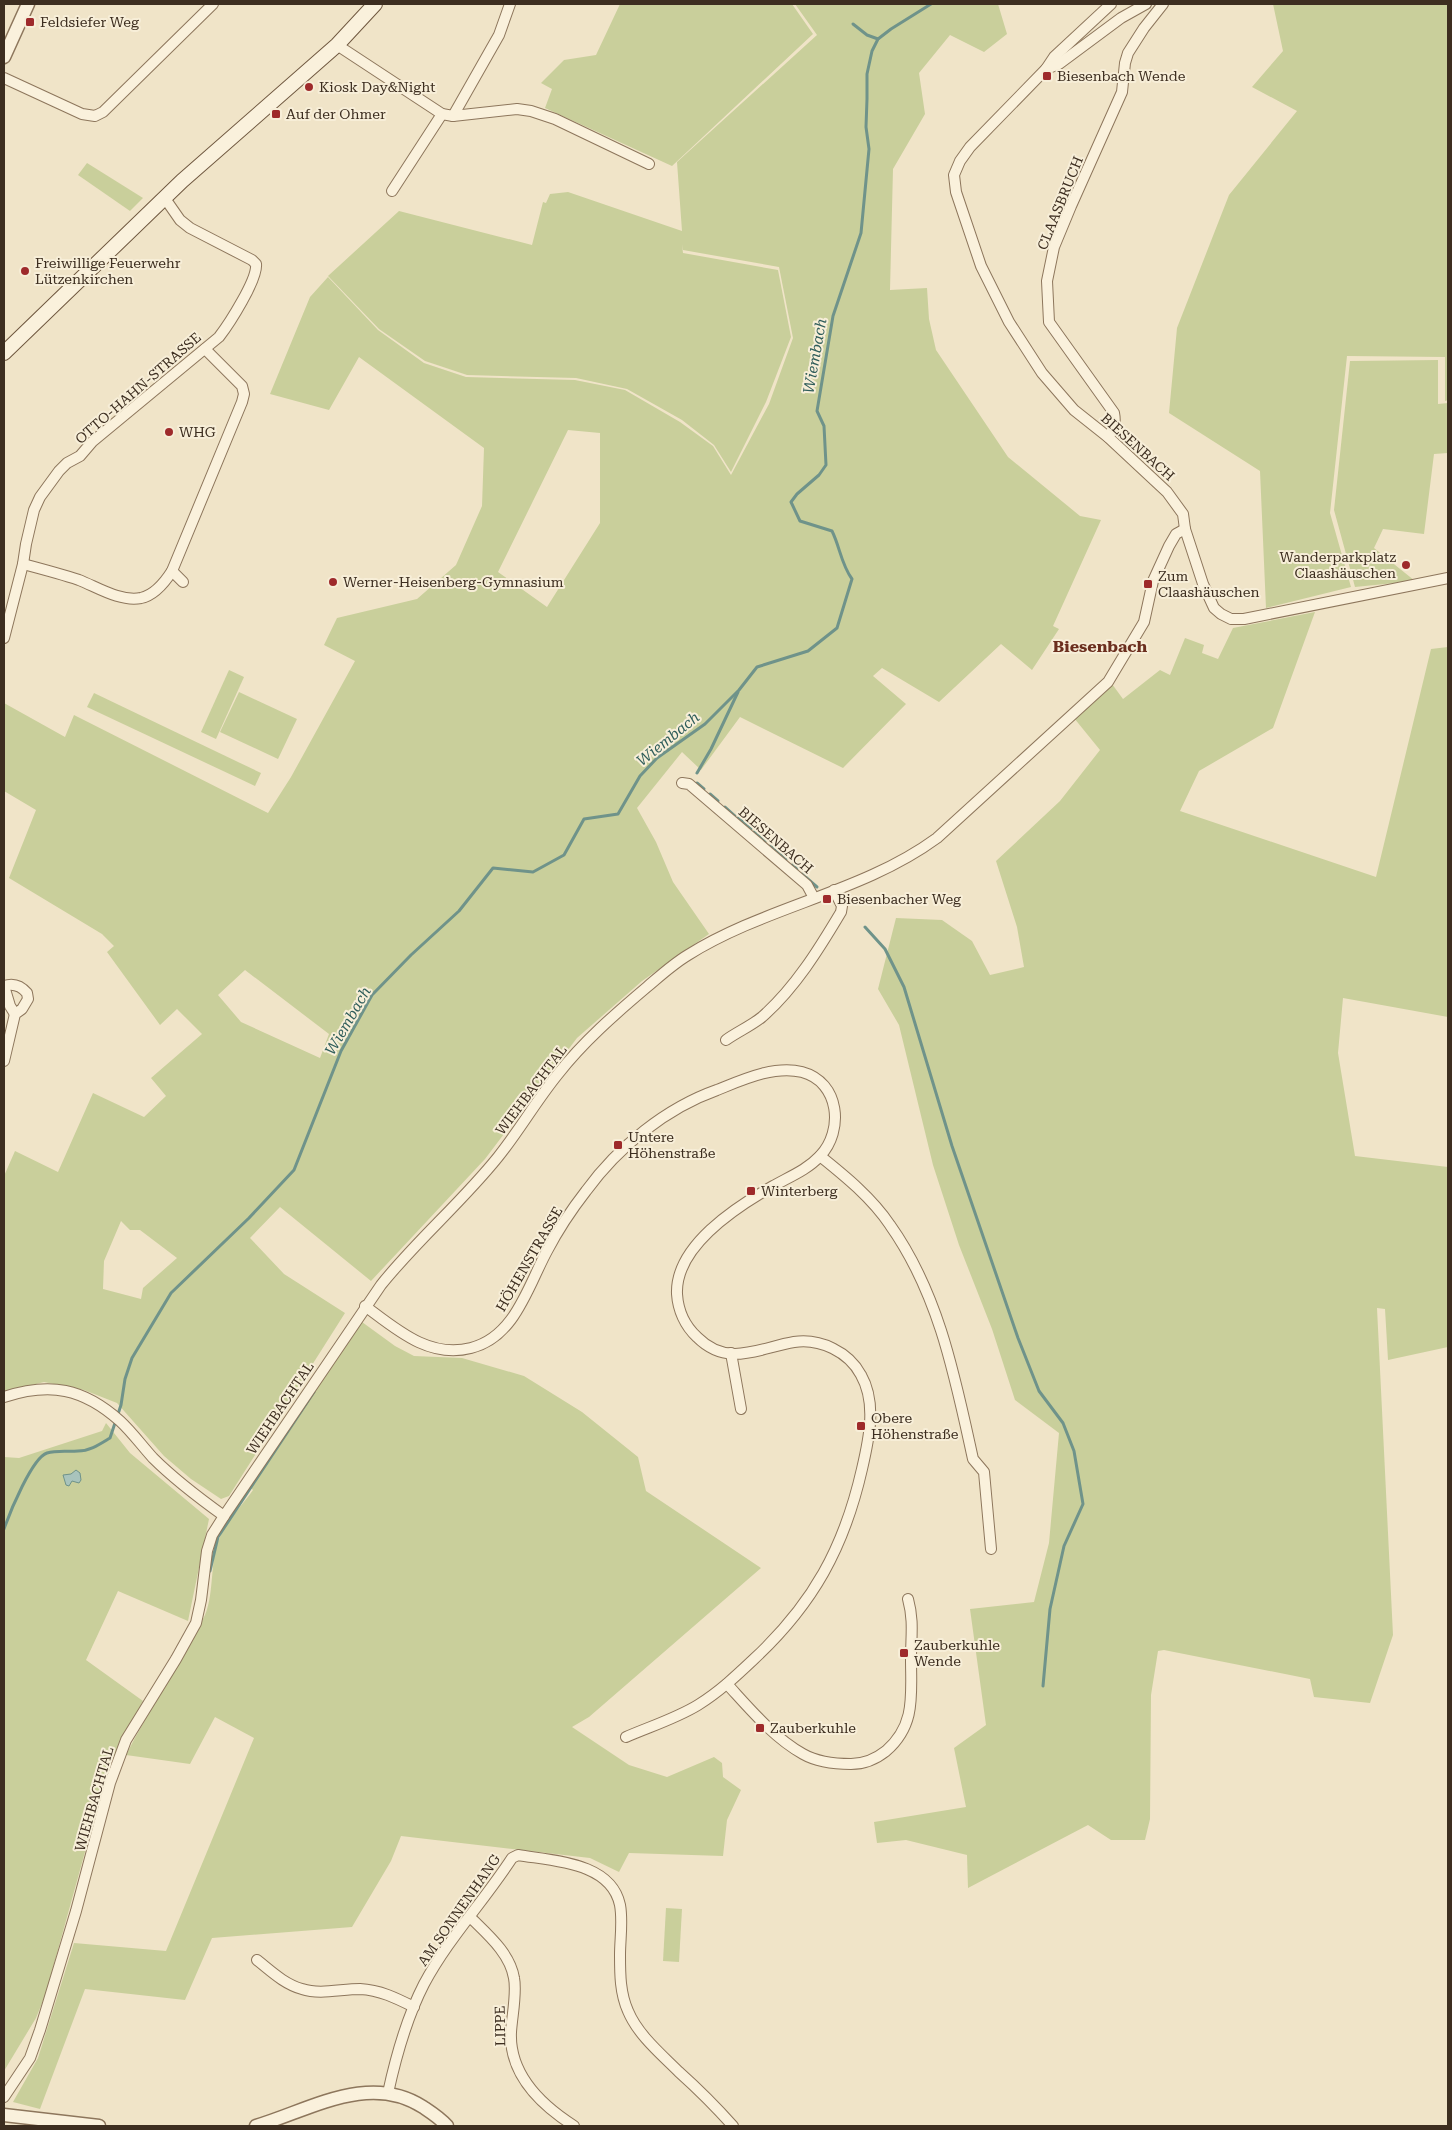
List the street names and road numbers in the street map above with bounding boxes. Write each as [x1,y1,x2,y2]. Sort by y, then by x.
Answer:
street label: CLAASBRUCH [1034,154,1086,252]
street label: OTTO-HAHN-STRASSE [72,329,204,447]
street label: BIESENBACH [1098,410,1178,484]
street label: BIESENBACH [736,803,817,877]
street label: WIEHBACHTAL [492,1042,570,1138]
street label: HÖHENSTRASSE [492,1204,566,1314]
street label: WIEHBACHTAL [243,1359,317,1457]
street label: WIEHBACHTAL [71,1745,117,1853]
street label: AM SONNENHANG [414,1851,504,1969]
street label: LIPPE [492,2005,508,2046]

